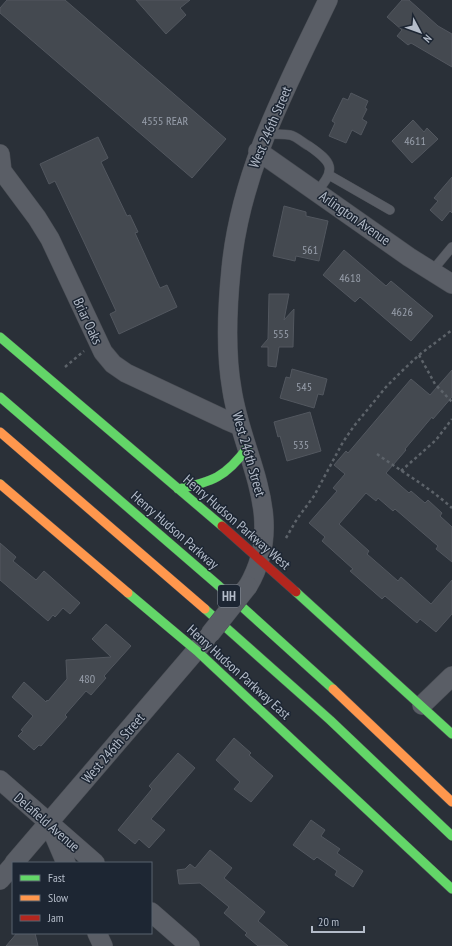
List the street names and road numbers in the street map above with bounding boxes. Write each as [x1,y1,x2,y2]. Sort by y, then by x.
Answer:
street label: West 246th Street [245,83,295,171]
street label: Arlington Avenue [316,187,394,249]
street label: Briar Oaks [69,295,107,347]
street label: West 246th Street [228,410,270,498]
street label: Henry Hudson Parkway West [180,471,294,574]
street label: Henry Hudson Parkway [127,487,223,574]
road number: HH [218,585,240,607]
street label: Henry Hudson Parkway East [183,621,295,723]
street label: West 246th Street [78,709,148,787]
street label: Delafield Avenue [10,789,84,856]

